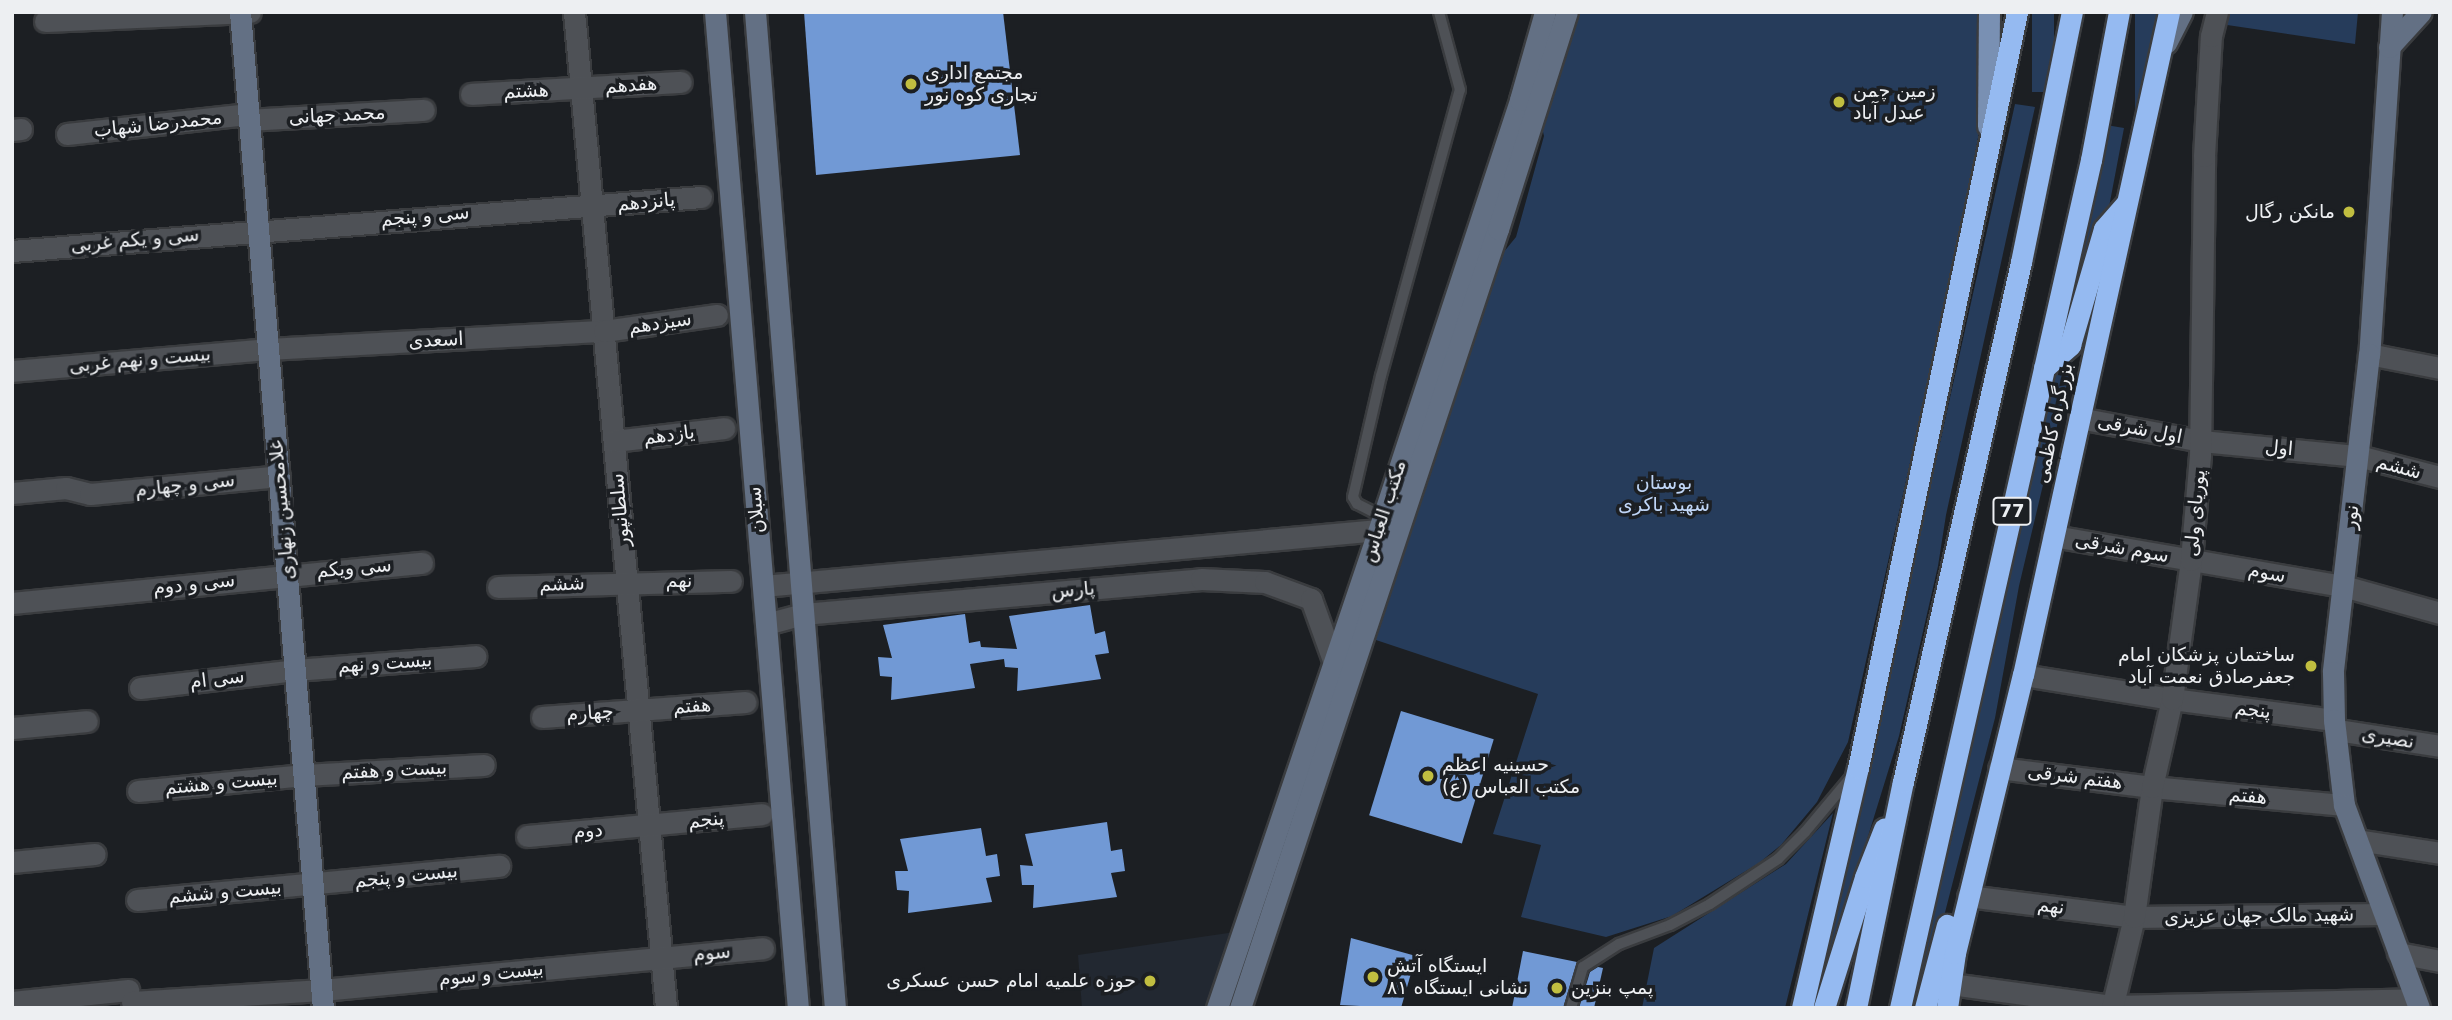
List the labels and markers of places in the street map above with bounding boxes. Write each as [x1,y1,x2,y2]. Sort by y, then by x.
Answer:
place label: مجتمع اداری تجاری کوه نور [925,62,1038,106]
marker: مجتمع اداری تجاری کوه نور [903,76,919,92]
place label: زمین چمن عبدل آباد [1853,80,1936,124]
marker: زمین چمن عبدل آباد [1831,94,1847,110]
place label: مانکن رگال [2245,201,2335,223]
marker: مانکن رگال [2341,204,2357,220]
place label: ساختمان پزشکان امام جعفرصادق نعمت آباد [2118,644,2295,688]
marker: ساختمان پزشکان امام جعفرصادق نعمت آباد [2301,656,2321,676]
place label: حسینیه اعظم مکتب العباس (ع) [1442,754,1580,798]
marker: حسینیه اعظم مکتب العباس (ع) [1420,768,1436,784]
place label: ایستگاه آتش نشانی ایستگاه ۸۱ [1387,955,1528,999]
marker: ایستگاه آتش نشانی ایستگاه ۸۱ [1365,969,1381,985]
place label: حوزه علمیه امام حسن عسکری [886,970,1136,992]
marker: حوزه علمیه امام حسن عسکری [1142,973,1158,989]
place label: پمپ بنزین [1571,977,1653,999]
marker: پمپ بنزین [1549,980,1565,996]

